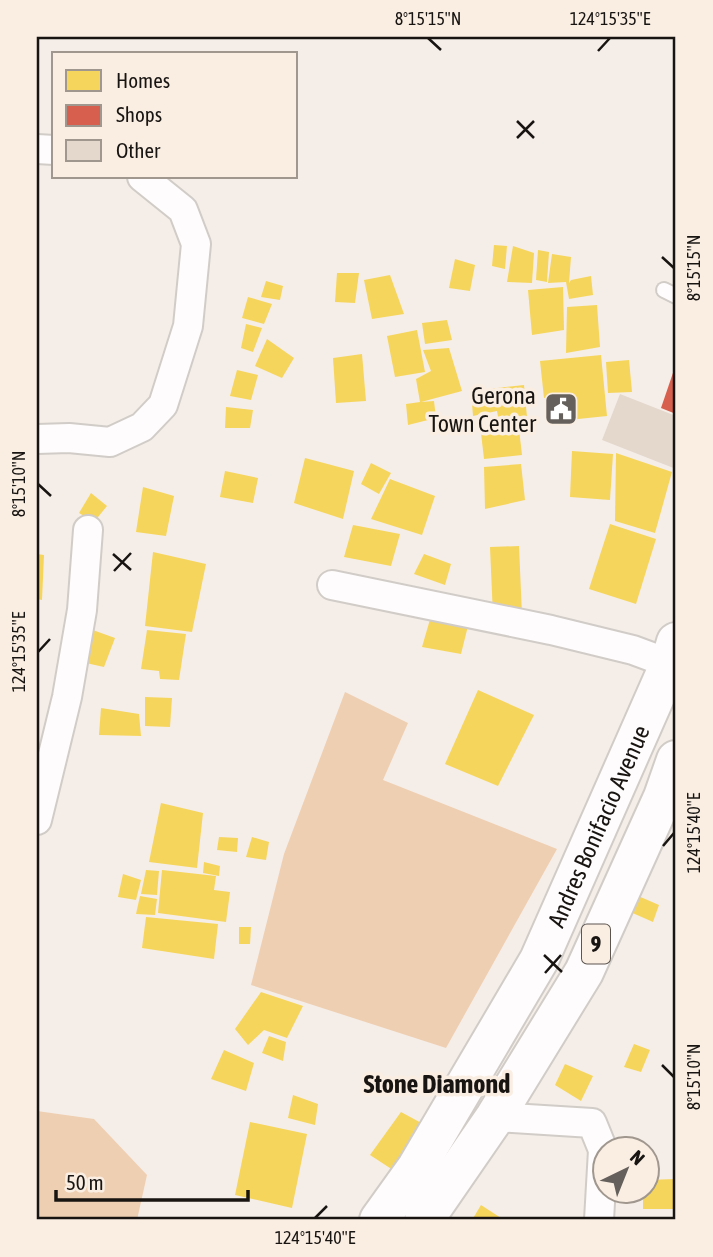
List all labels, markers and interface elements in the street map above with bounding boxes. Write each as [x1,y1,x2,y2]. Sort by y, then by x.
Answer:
text: 8°15'15"N [395,8,461,29]
text: 124°15'35"E [570,8,651,29]
legend [52,52,298,178]
text: Homes [116,68,170,92]
text: Shops [116,102,162,126]
text: Other [116,138,161,162]
text: 8°15'15"N [683,235,704,301]
place label: Gerona Town Center [429,382,537,437]
public building icon: Gerona Town Center [542,390,580,428]
text: 8°15'10"N [8,451,29,517]
text: 124°15'35"E [8,611,29,692]
street label: Andres Bonifacio Avenue [542,721,654,931]
text: 124°15'40"E [683,792,704,873]
road number: 9 [582,925,610,964]
text: 8°15'10"N [683,1044,704,1110]
district label: Stone Diamond [364,1069,510,1099]
north arrow [590,1134,660,1204]
text: N [626,1146,649,1169]
scale bar [56,1159,248,1203]
text: 50 m [66,1170,104,1194]
text: 124°15'40"E [275,1227,356,1248]

